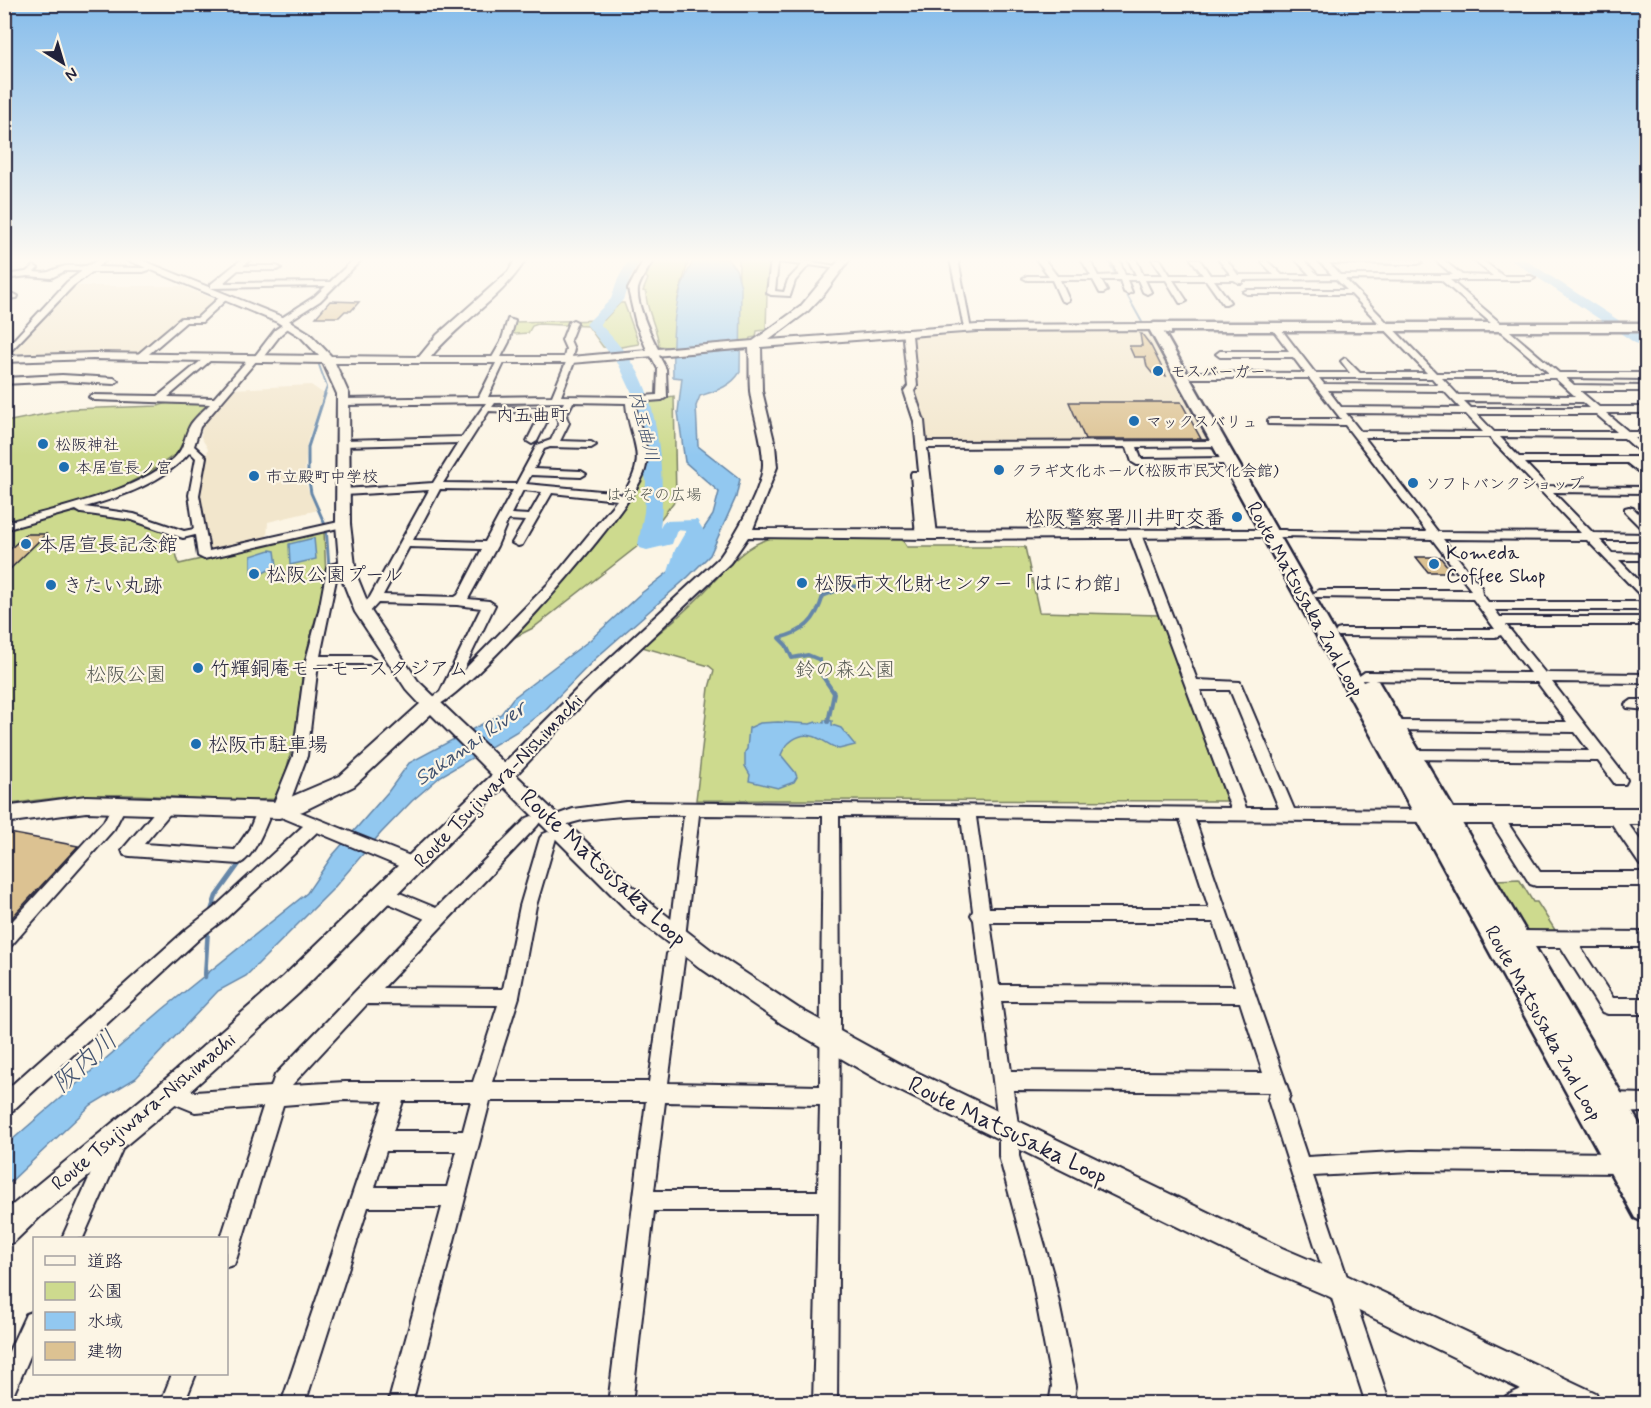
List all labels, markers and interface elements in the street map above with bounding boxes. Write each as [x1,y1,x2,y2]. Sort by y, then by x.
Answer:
north arrow [33,33,93,93]
text: N [61,62,82,85]
place label: モスバーガー [1170,362,1266,383]
marker: モスバーガー [1151,364,1165,378]
water label: 内玉曲川 [623,388,663,464]
district label: 内五曲町 [496,404,568,428]
place label: マックスバリュ [1146,412,1258,433]
marker: マックスバリュ [1127,414,1141,428]
place label: 松阪神社 [55,435,119,456]
marker: 松阪神社 [36,437,50,451]
place label: 本居宣長ノ宮 [76,458,172,479]
marker: 本居宣長ノ宮 [57,460,71,474]
place label: クラギ文化ホール(松阪市民文化会館) [1011,461,1279,482]
marker: クラギ文化ホール(松阪市民文化会館) [992,463,1006,477]
place label: 市立殿町中学校 [266,467,378,488]
marker: 市立殿町中学校 [247,469,261,483]
place label: ソフトバンクショップ [1425,474,1584,495]
marker: ソフトバンクショップ [1406,476,1420,490]
park label: はなぞの広場 [606,485,702,506]
street label: Route Matsusaka 2nd Loop [1240,497,1370,702]
place label: 松阪警察署川井町交番 [1025,505,1225,532]
marker: 松阪警察署川井町交番 [1230,510,1244,524]
place label: 本居宣長記念館 [38,532,178,559]
marker: 本居宣長記念館 [19,537,33,551]
place label: Komeda Coffee Shop [1446,540,1546,590]
marker: Komeda Coffee Shop [1427,557,1441,571]
place label: 松阪公園プール [266,562,404,589]
marker: 松阪公園プール [247,567,261,581]
place label: 松阪市文化財センター「はにわ館」 [814,571,1133,598]
place label: きたい丸跡 [63,573,163,600]
marker: 松阪市文化財センター「はにわ館」 [795,576,809,590]
marker: きたい丸跡 [44,578,58,592]
place label: 竹輝銅庵モーモースタジアム [210,656,468,683]
park label: 鈴の森公園 [795,657,895,684]
marker: 竹輝銅庵モーモースタジアム [191,661,205,675]
park label: 松阪公園 [86,662,166,689]
street label: Route Tsujiwara-Nishimachi [408,688,590,874]
water label: Sakanai River [409,693,535,793]
place label: 松阪市駐車場 [208,732,328,759]
marker: 松阪市駐車場 [189,737,203,751]
street label: Route Matsusaka Loop [513,782,693,954]
street label: Route Matsusaka 2nd Loop [1478,921,1608,1126]
water label: 阪内川 [45,1024,126,1101]
street label: Route Tsujiwara-Nishimachi [46,1027,242,1197]
street label: Route Matsusaka Loop [902,1070,1112,1193]
legend [33,1237,228,1375]
text: 道路 [87,1250,123,1274]
text: 公園 [87,1280,123,1304]
text: 水域 [87,1310,123,1334]
text: 建物 [87,1340,123,1364]

